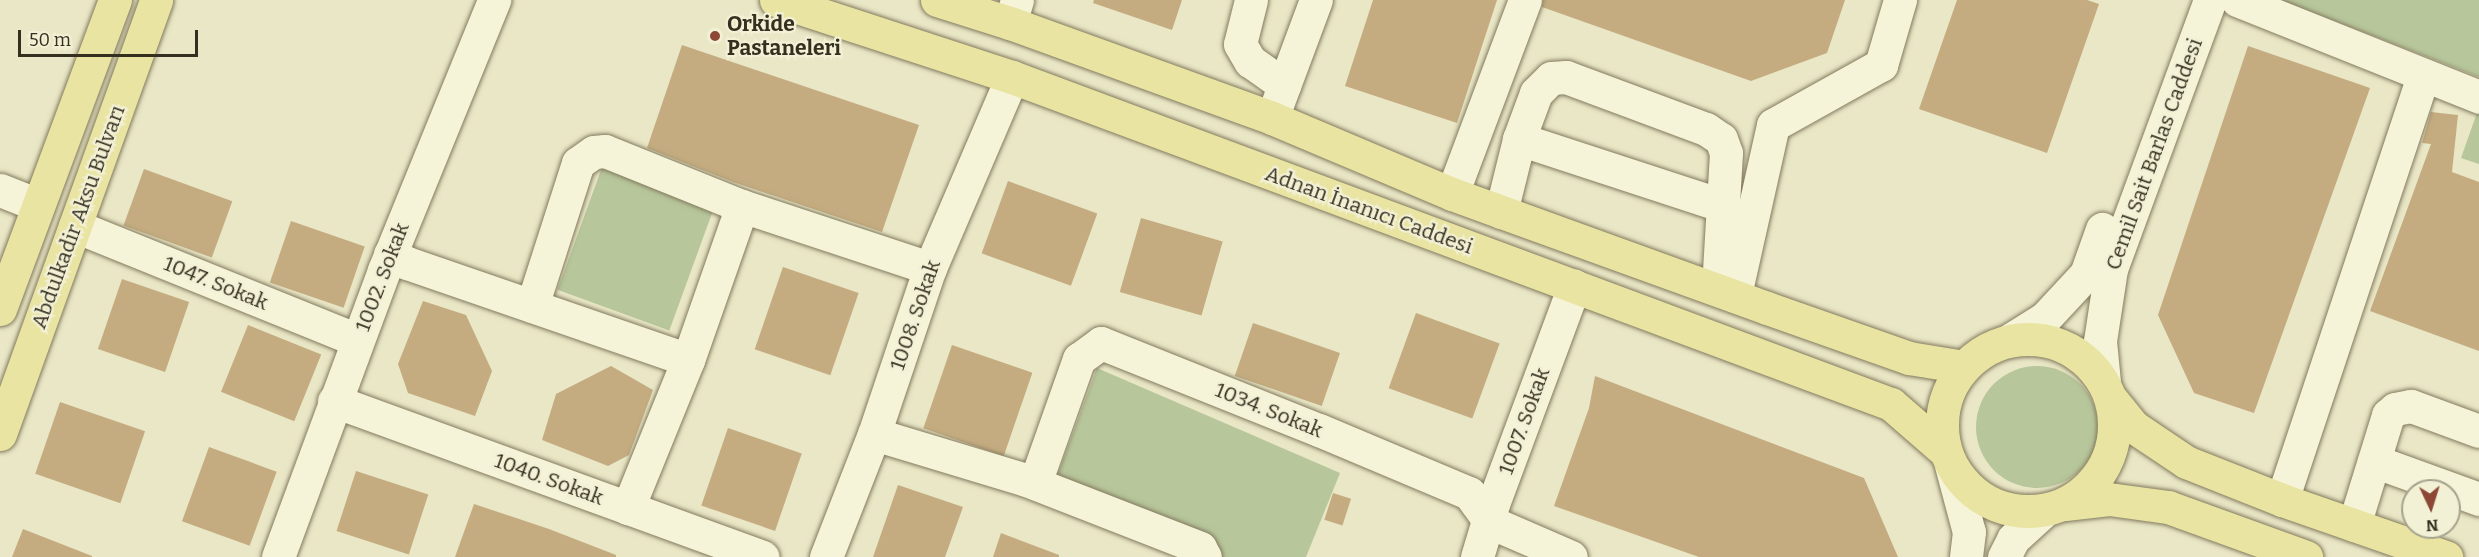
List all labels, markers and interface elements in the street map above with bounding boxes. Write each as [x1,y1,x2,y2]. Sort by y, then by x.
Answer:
place label: Orkide Pastaneleri [727,11,841,61]
scale bar [21,18,201,56]
text: 50 m [29,29,71,51]
marker: Orkide Pastaneleri [708,29,722,43]
street label: Cemil Sait Barlas Caddesi [2100,35,2208,273]
street label: Abdulkadir Aksu Bulvarı [26,102,130,332]
street label: Adnan İnanıcı Caddesi [1262,161,1476,259]
street label: 1002. Sokak [350,219,414,335]
street label: 1047. Sokak [160,251,272,315]
street label: 1008. Sokak [884,257,946,373]
street label: 1007. Sokak [1493,364,1555,478]
street label: 1034. Sokak [1211,377,1327,443]
street label: 1040. Sokak [491,448,607,510]
north arrow [2401,479,2461,539]
text: N [2425,516,2439,535]

